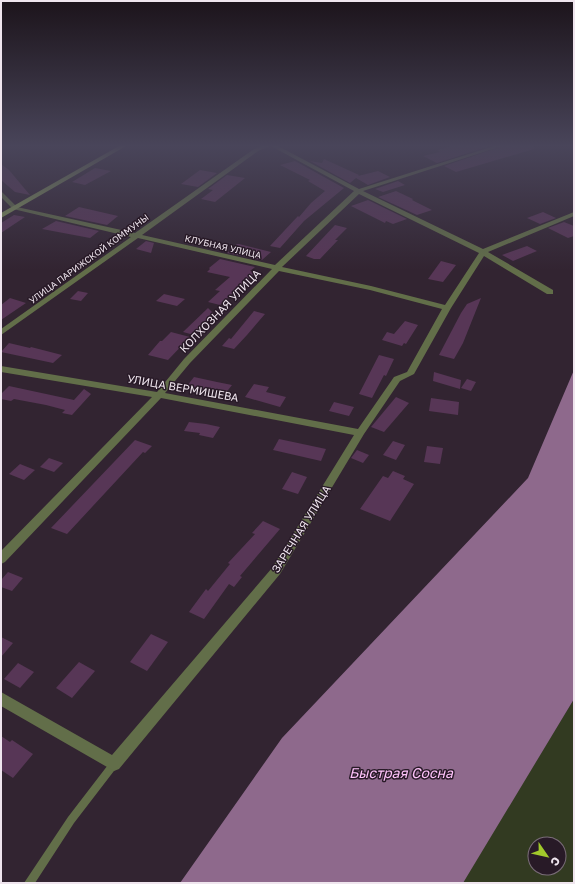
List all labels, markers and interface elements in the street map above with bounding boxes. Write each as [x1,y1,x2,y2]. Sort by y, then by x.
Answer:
street label: УЛИЦА ПАРИЖСКОЙ КОММУНЫ [27,211,151,306]
street label: КЛУБНАЯ УЛИЦА [184,232,262,261]
street label: КОЛХОЗНАЯ УЛИЦА [176,266,263,355]
street label: УЛИЦА ВЕРМИШЕВА [126,371,240,404]
street label: ЗАРЕЧНАЯ УЛИЦА [268,482,333,575]
water label: Быстрая Сосна [349,764,454,781]
north arrow [527,836,567,876]
text: С [548,855,563,869]

